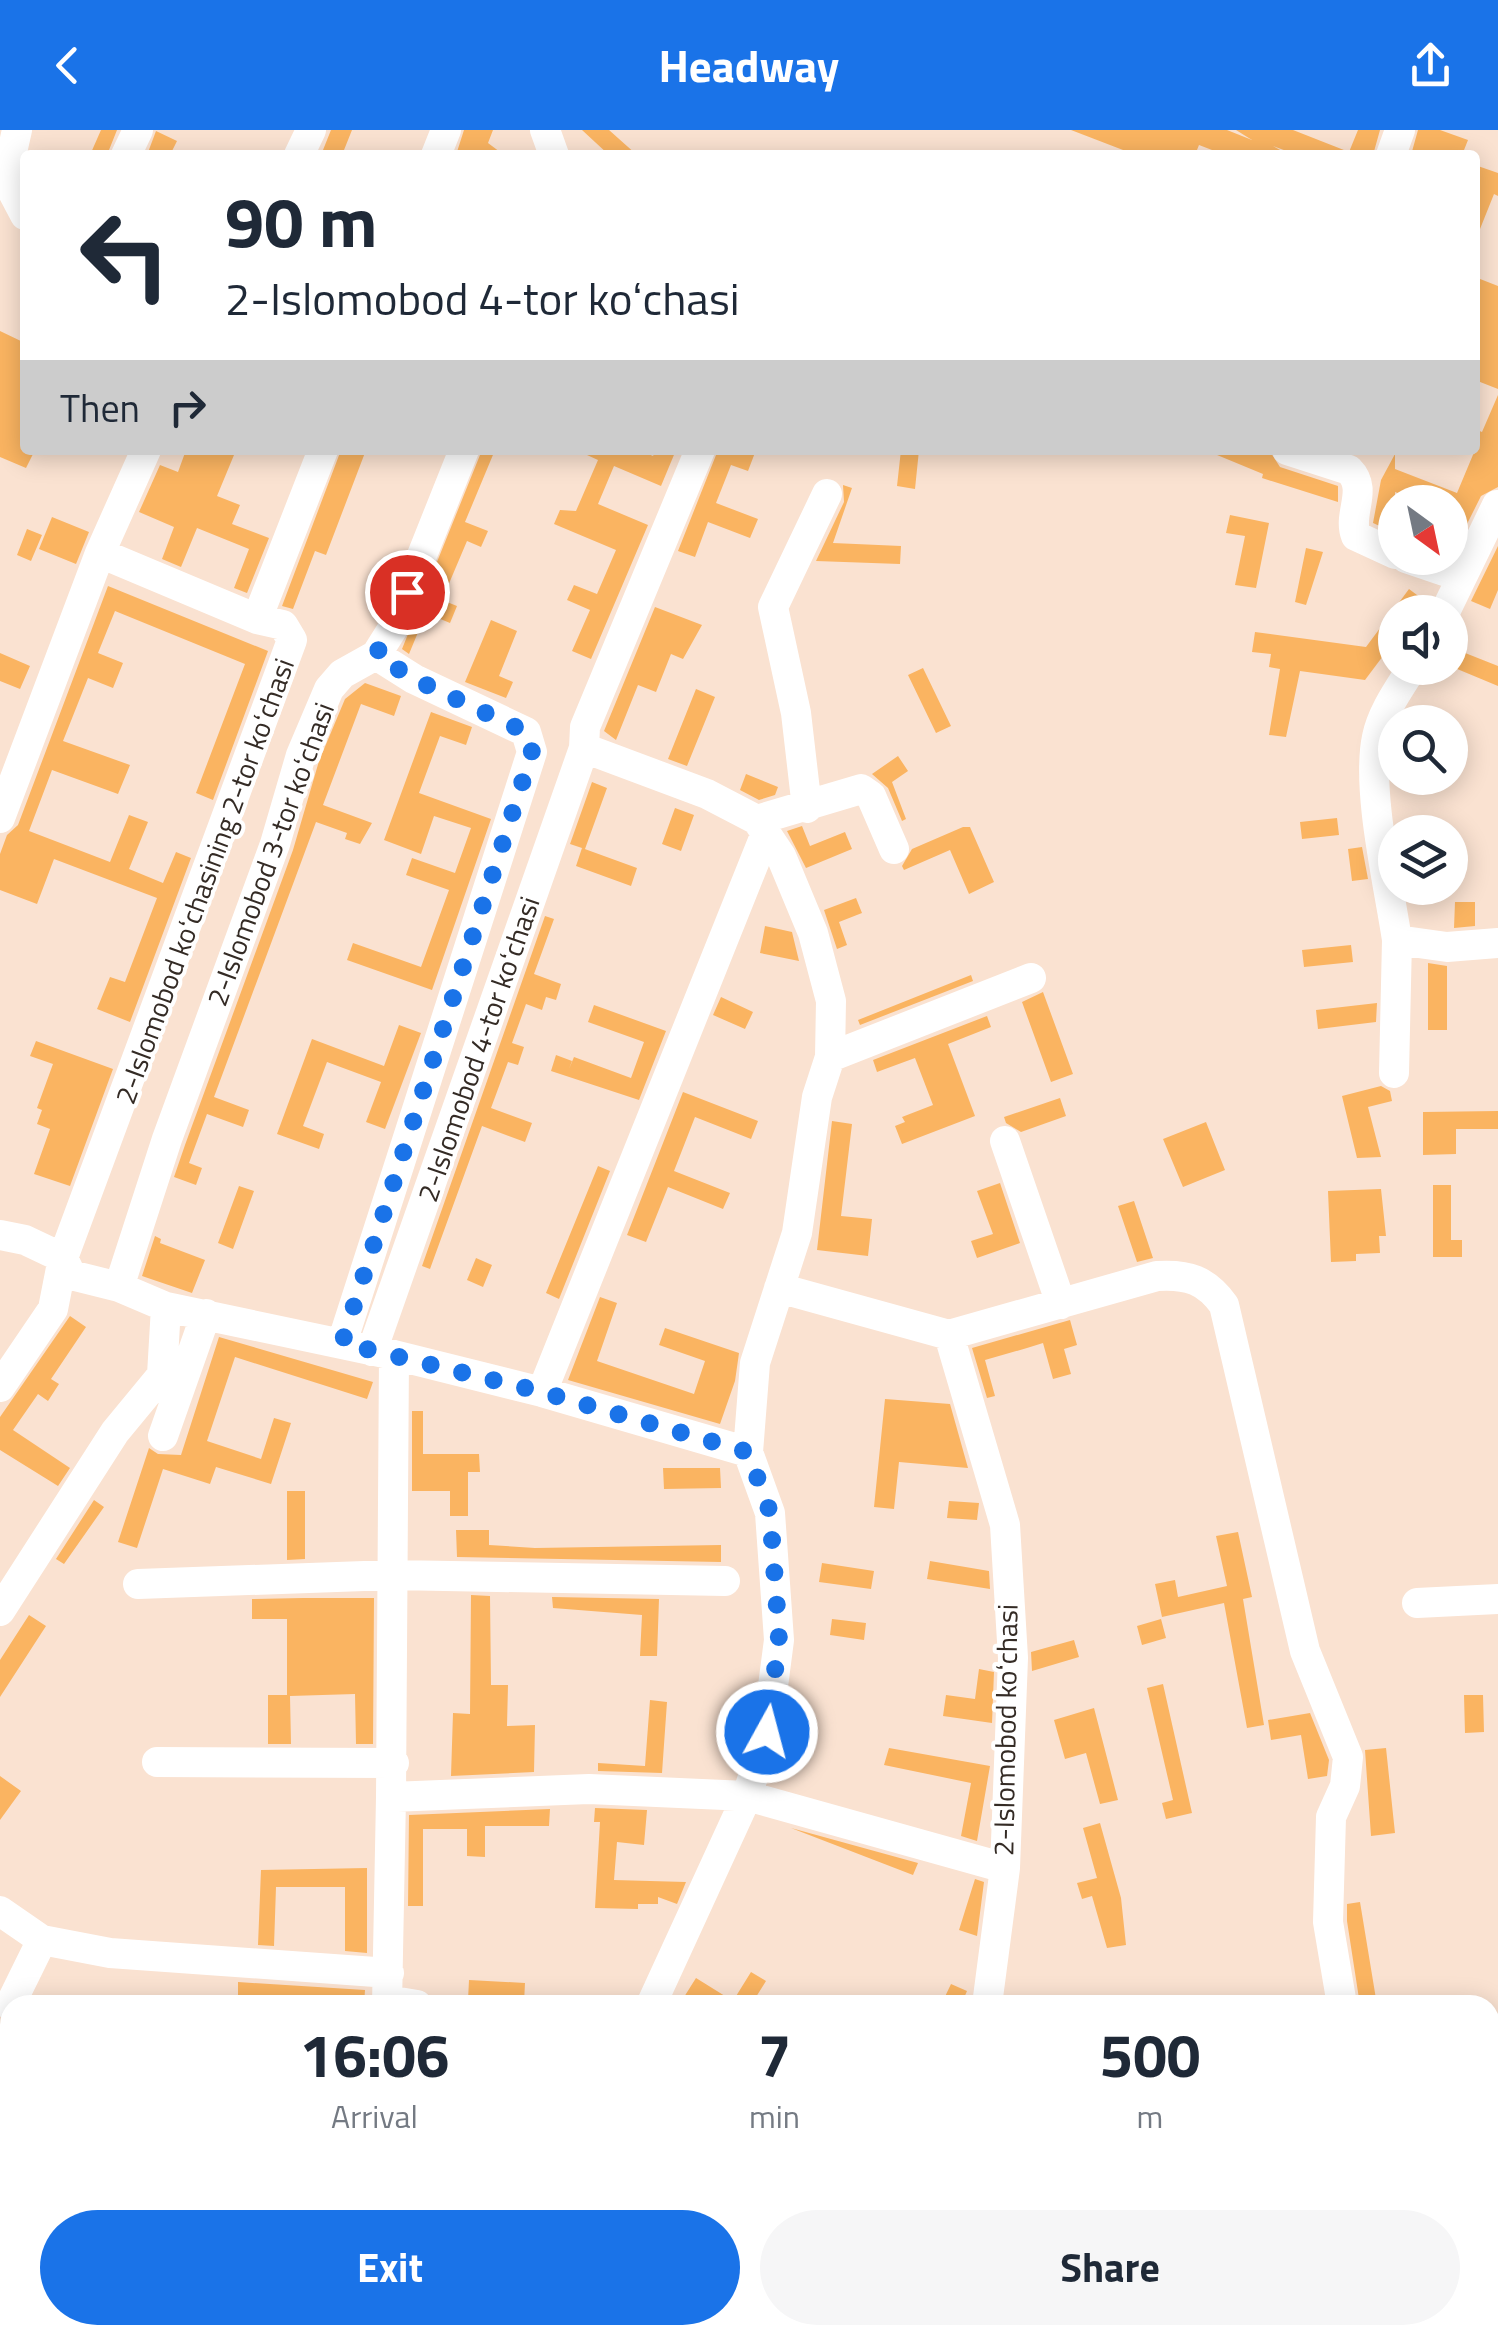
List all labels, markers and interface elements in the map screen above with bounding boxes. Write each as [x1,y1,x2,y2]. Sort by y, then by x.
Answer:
text: Headway [659,31,839,99]
icon: back [40,38,95,93]
icon: share [1403,38,1458,93]
text: 90 m [225,168,378,274]
icon: left [60,190,190,320]
text: 2-Islomobod 4-tor koʻchasi [225,264,740,332]
text: Then [60,379,140,437]
icon: right [160,380,215,435]
north arrow [1378,485,1468,575]
map controls [1378,485,1468,905]
pin [365,550,450,635]
icon: arrive [380,565,435,620]
button: sound [1378,595,1468,685]
street label: 2-Islomobod koʻchasining 2-tor koʻchasi [103,652,305,1110]
street label: 2-Islomobod 3-tor koʻchasi [195,696,345,1012]
button: search [1378,705,1468,795]
button: layers [1378,815,1468,905]
street label: 2-Islomobod 4-tor koʻchasi [406,891,550,1207]
street label: 2-Islomobod koʻchasi [981,1604,1029,1856]
position arrow [715,1680,819,1784]
text: 16:06 [300,2009,449,2100]
text: 7 [758,2009,791,2100]
text: 500 [1100,2009,1200,2100]
text: Arrival [331,2092,418,2140]
text: min [749,2092,800,2140]
text: m [1137,2092,1163,2140]
button: Exit [40,2210,740,2325]
button: Share [760,2210,1460,2325]

